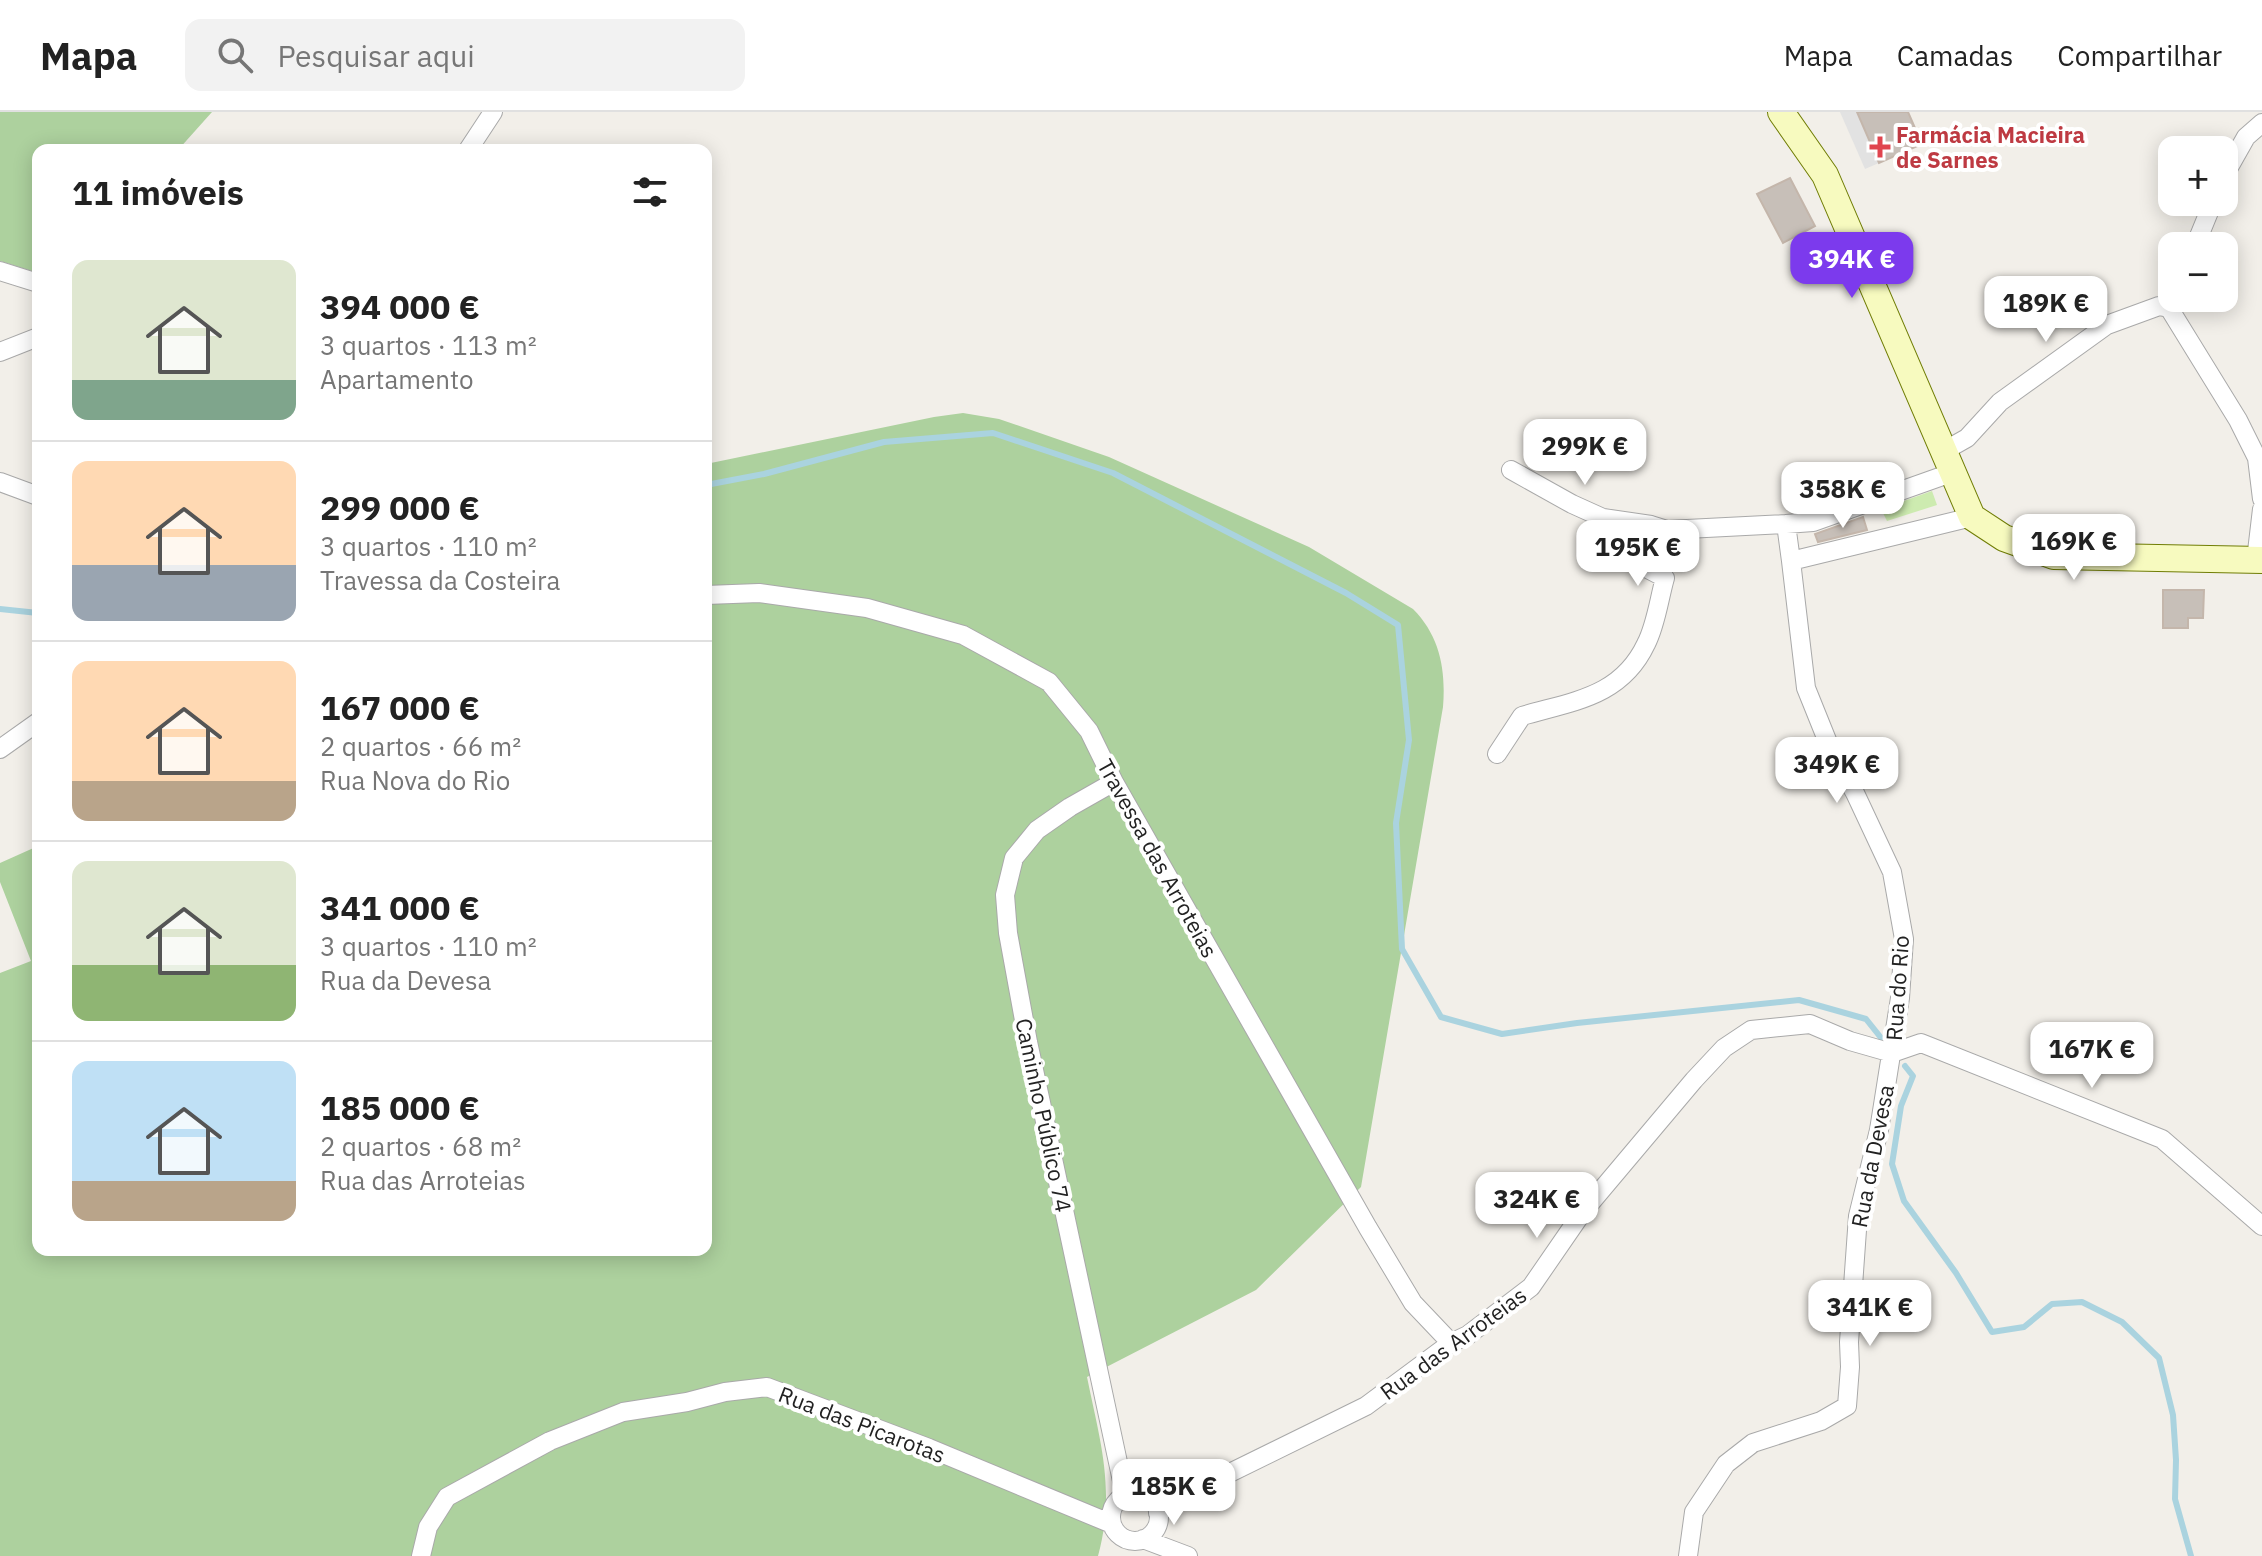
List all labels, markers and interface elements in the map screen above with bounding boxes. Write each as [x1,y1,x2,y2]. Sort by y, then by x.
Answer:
search box [185,19,745,91]
text: Mapa [40,31,137,80]
icon: search [213,33,257,77]
text: Pesquisar aqui [277,36,475,75]
text: Mapa [1784,37,1853,74]
text: Camadas [1897,37,2013,74]
text: Compartilhar [2057,37,2222,74]
place label: Farmácia Macieira de Sarnes [1896,120,2085,174]
map controls [2158,136,2238,312]
button: + [2158,136,2238,216]
marker: Farmácia Macieira de Sarnes [1871,138,1889,156]
text: 11 imóveis [72,170,244,214]
icon: filters [628,170,672,214]
pin: 394K € [1787,232,1917,300]
button: − [2158,232,2238,312]
text: 394K € [1808,241,1896,275]
pin: 189K € [1981,276,2111,344]
text: 394 000 € [320,284,480,328]
text: 189K € [2002,285,2090,319]
icon: home [136,292,232,388]
text: 3 quartos · 113 m² [320,328,537,362]
text: Apartamento [320,362,474,396]
pin: 299K € [1520,419,1650,487]
text: 299K € [1541,428,1629,462]
pin: 358K € [1778,462,1908,530]
text: 358K € [1799,471,1887,505]
text: 299 000 € [320,485,480,529]
icon: home [136,493,232,589]
pin: 169K € [2009,514,2139,582]
pin: 195K € [1573,520,1703,588]
text: 169K € [2030,523,2118,557]
text: 3 quartos · 110 m² [320,529,537,563]
text: 195K € [1594,529,1682,563]
text: Travessa da Costeira [320,563,560,597]
text: 167 000 € [320,685,480,729]
icon: home [136,693,232,789]
text: 2 quartos · 66 m² [320,729,521,763]
pin: 349K € [1772,737,1902,805]
text: 349K € [1793,746,1881,780]
street label: Travessa das Arroteias [1091,754,1225,962]
text: Rua Nova do Rio [320,763,510,797]
text: 341 000 € [320,885,480,929]
icon: home [136,893,232,989]
text: 3 quartos · 110 m² [320,929,537,963]
street label: Rua do Rio [1879,934,1915,1042]
text: Rua da Devesa [320,963,491,997]
street label: Caminho Público 74 [1009,1015,1079,1215]
pin: 167K € [2027,1022,2157,1090]
text: 167K € [2048,1031,2136,1065]
street label: Rua da Devesa [1844,1082,1900,1230]
text: 185 000 € [320,1085,480,1129]
icon: home [136,1093,232,1189]
text: 2 quartos · 68 m² [320,1129,521,1163]
text: Rua das Arroteias [320,1163,526,1197]
pin: 324K € [1472,1172,1602,1240]
text: 324K € [1493,1181,1581,1215]
street label: Rua das Arroteias [1374,1280,1532,1406]
pin: 341K € [1805,1280,1935,1348]
text: 341K € [1826,1289,1914,1323]
street label: Rua das Picarotas [775,1379,949,1469]
pin: 185K € [1109,1459,1239,1527]
text: 185K € [1130,1468,1218,1502]

